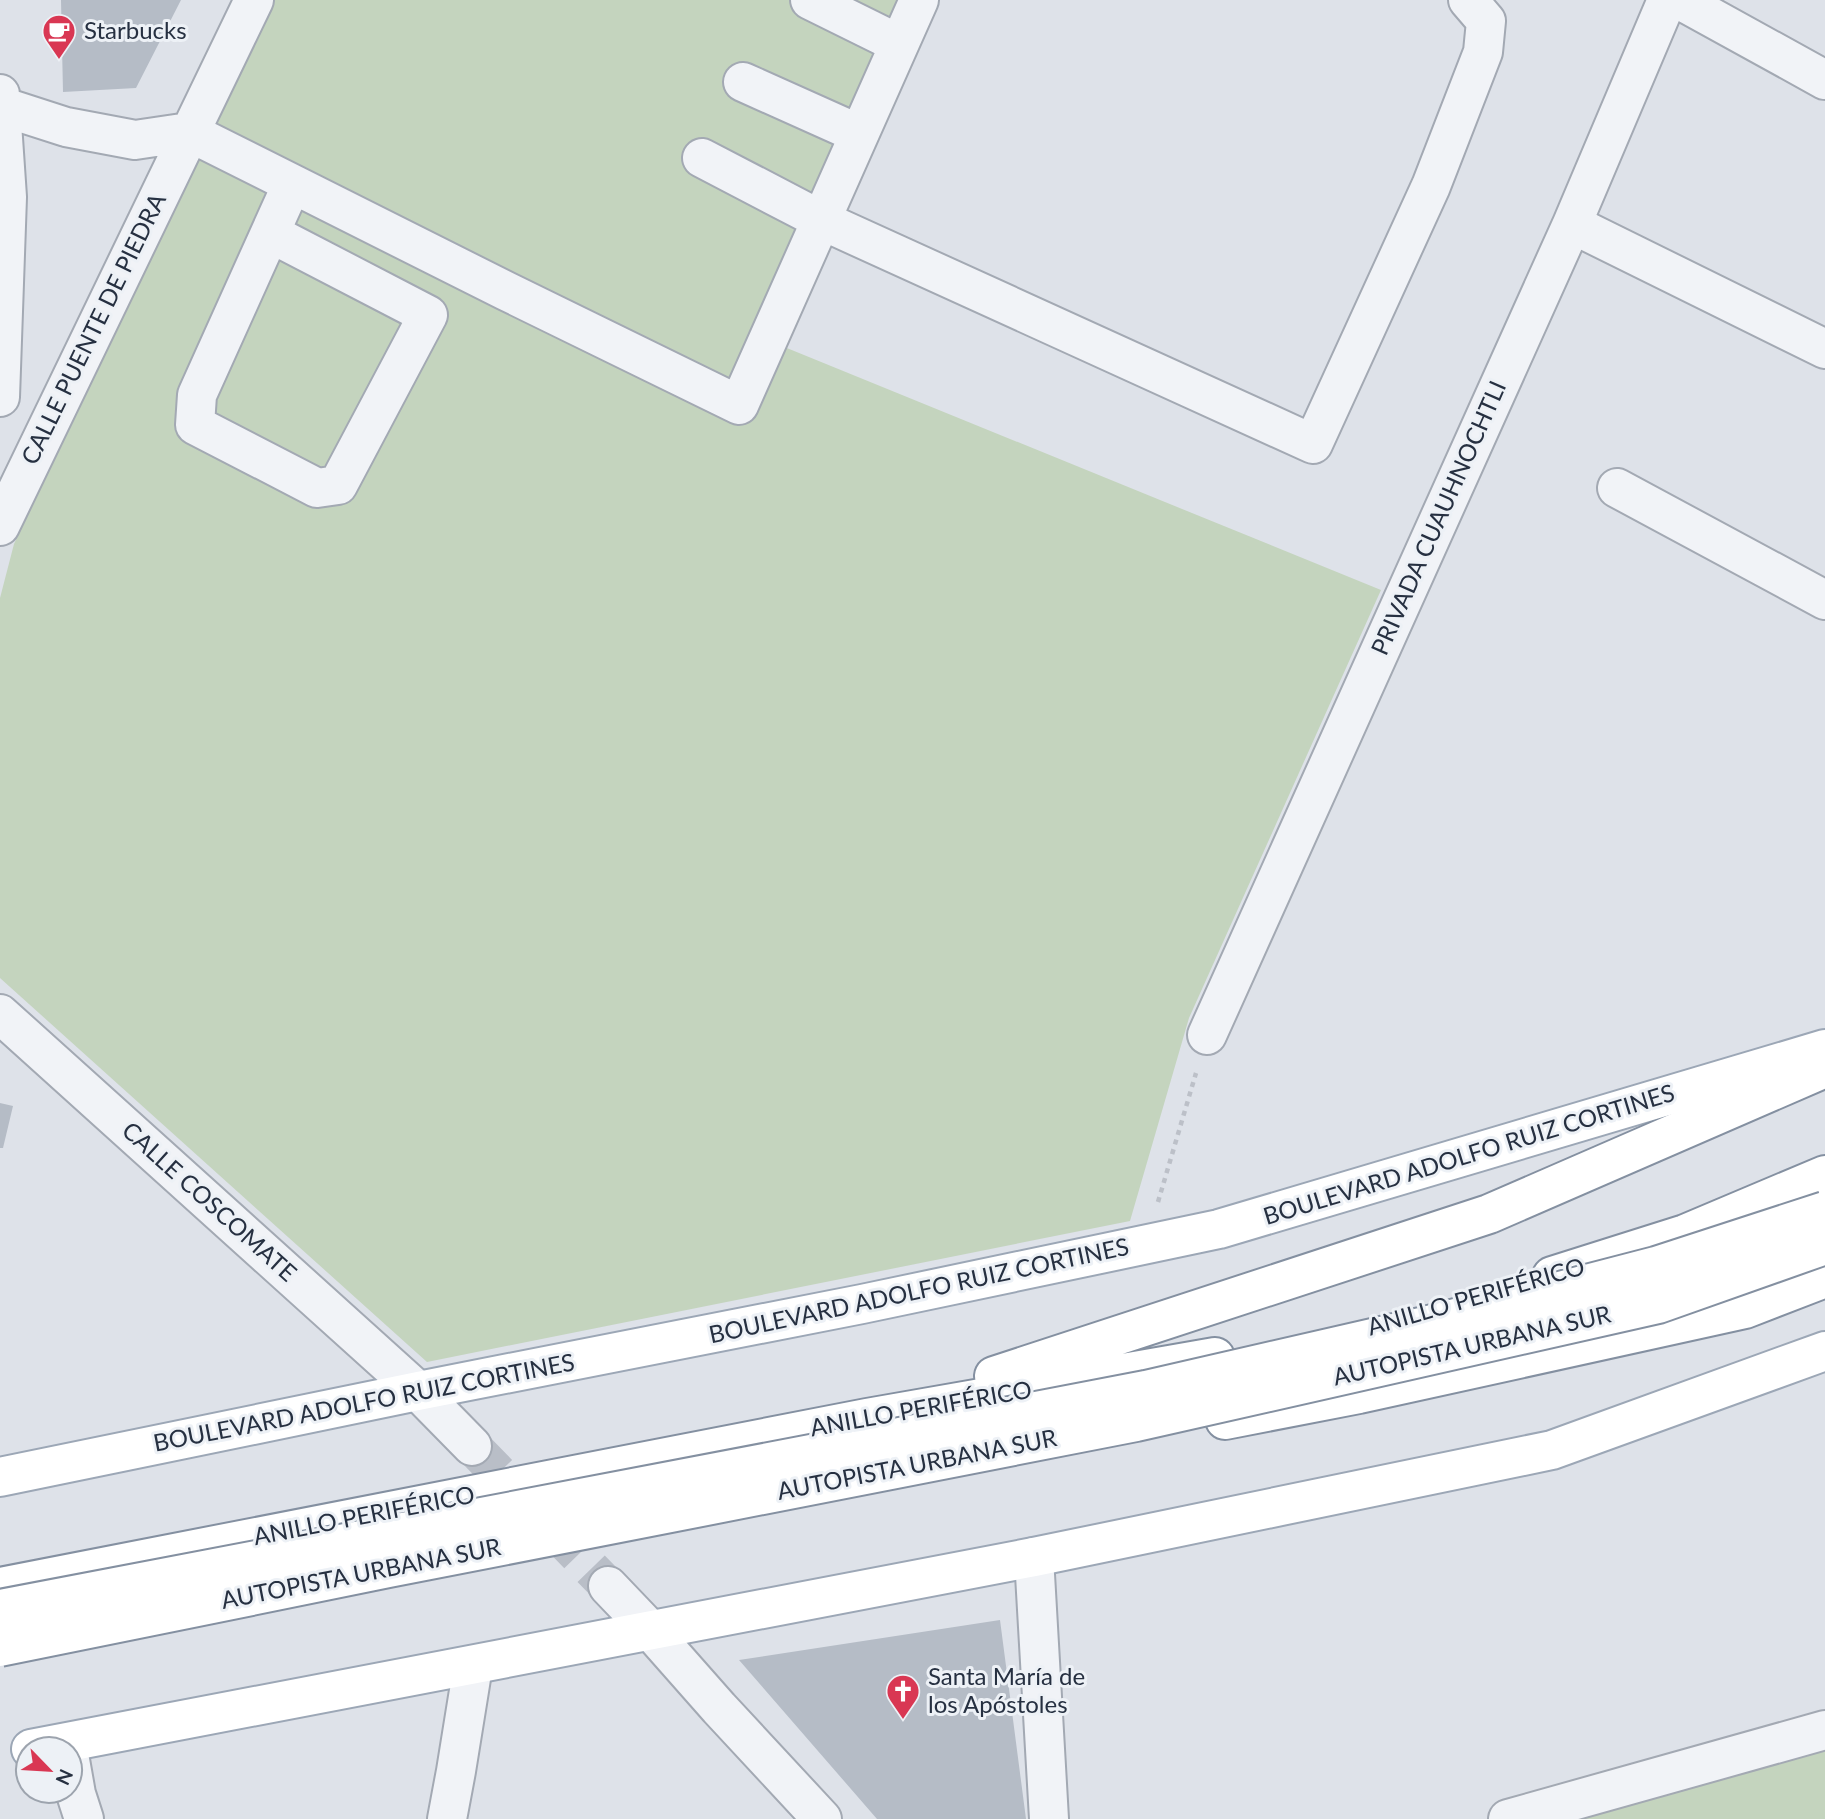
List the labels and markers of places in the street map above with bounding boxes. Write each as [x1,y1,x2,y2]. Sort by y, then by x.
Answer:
cafe icon: Starbucks [40,12,78,61]
place label: Starbucks [84,15,187,44]
place label: Santa María de los Apóstoles [928,1661,1085,1718]
church icon: Santa María de los Apóstoles [884,1672,922,1721]

